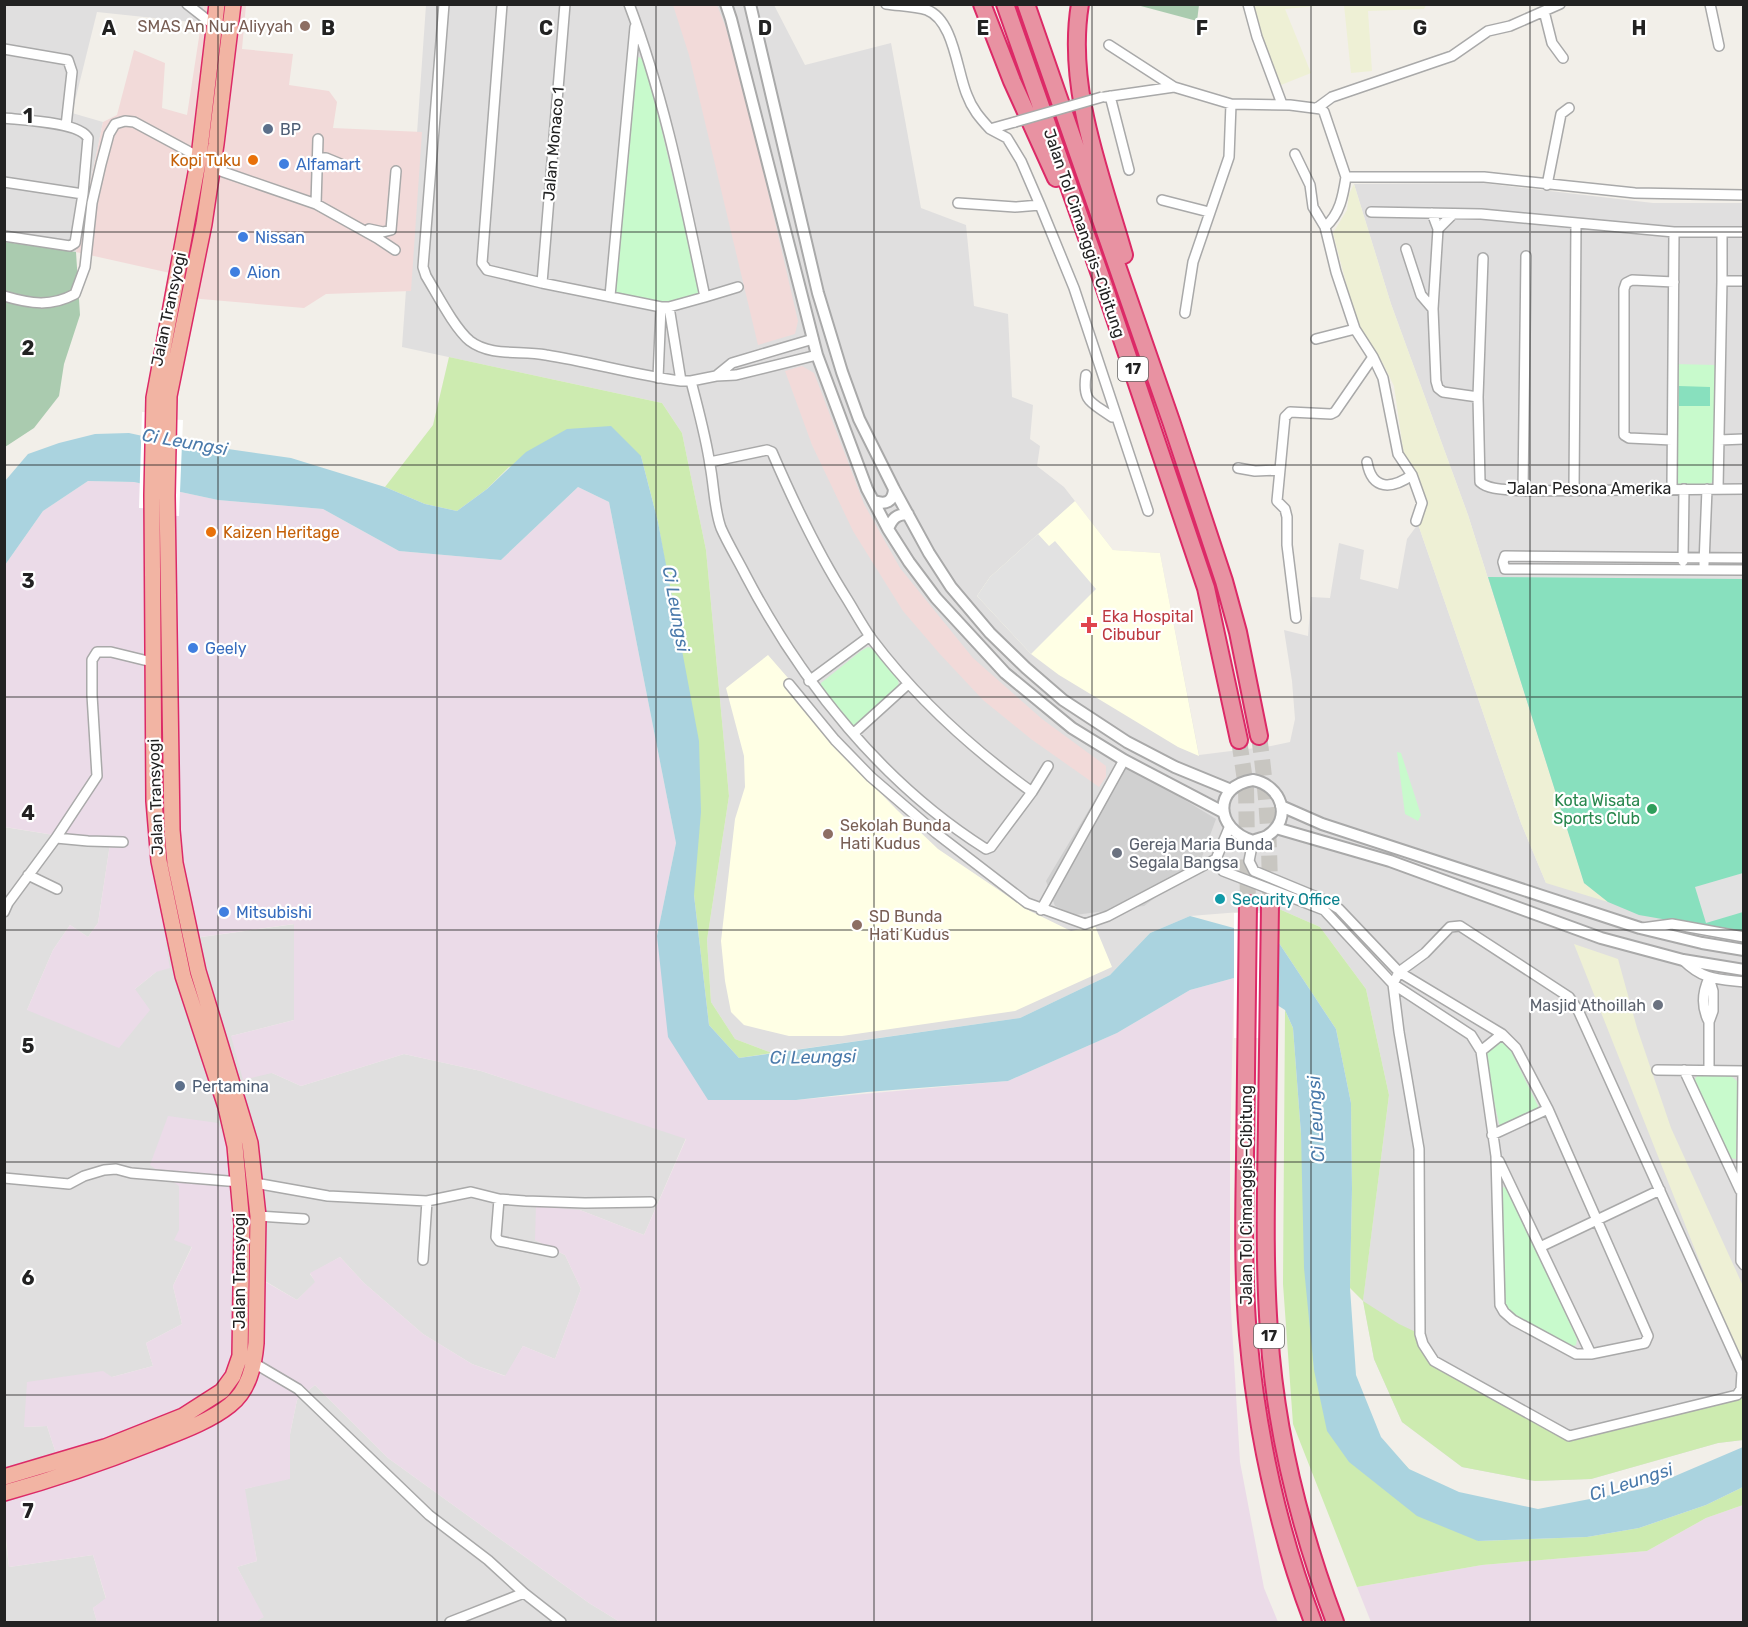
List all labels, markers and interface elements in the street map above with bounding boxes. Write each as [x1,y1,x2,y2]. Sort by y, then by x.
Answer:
text: A [102,16,117,40]
text: B [321,16,335,40]
text: C [539,16,553,40]
text: D [758,16,772,40]
text: E [977,16,989,40]
text: F [1196,16,1208,40]
text: G [1413,16,1427,40]
text: H [1632,16,1646,40]
place label: SMAS An Nur Aliyyah [138,17,293,36]
marker: SMAS An Nur Aliyyah [298,19,312,33]
street label: Jalan Monaco 1 [539,86,568,202]
text: 1 [23,104,33,128]
place label: BP [280,120,301,139]
marker: BP [261,122,275,136]
street label: Jalan Tol Cimanggis–Cibitung [1040,126,1129,340]
place label: Kopi Tuku [170,151,241,170]
marker: Kopi Tuku [246,153,260,167]
place label: Alfamart [296,155,361,174]
marker: Alfamart [277,157,291,171]
place label: Nissan [255,228,305,247]
marker: Nissan [236,230,250,244]
street label: Jalan Transyogi [147,250,190,368]
place label: Aion [247,263,280,282]
marker: Aion [228,265,242,279]
text: 2 [22,336,35,360]
road number: 17 [1118,357,1148,381]
water label: Ci Leungsi [140,424,230,460]
street label: Jalan Pesona Amerika [1507,479,1671,498]
place label: Kaizen Heritage [223,523,340,542]
marker: Kaizen Heritage [204,525,218,539]
water label: Ci Leungsi [658,564,694,654]
text: 3 [21,569,35,593]
place label: Eka Hospital Cibubur [1102,607,1194,644]
marker: Eka Hospital Cibubur [1080,616,1098,634]
place label: Geely [205,639,247,658]
marker: Geely [186,641,200,655]
street label: Jalan Transyogi [144,739,167,855]
place label: Kota Wisata Sports Club [1553,791,1640,828]
text: 4 [21,801,35,825]
marker: Kota Wisata Sports Club [1645,802,1659,816]
place label: Sekolah Bunda Hati Kudus [840,816,951,853]
marker: Sekolah Bunda Hati Kudus [821,827,835,841]
place label: Gereja Maria Bunda Segala Bangsa [1129,835,1273,872]
marker: Gereja Maria Bunda Segala Bangsa [1110,846,1124,860]
place label: Security Office [1232,890,1340,909]
marker: Security Office [1213,892,1227,906]
place label: Mitsubishi [236,903,312,922]
marker: Mitsubishi [217,905,231,919]
place label: SD Bunda Hati Kudus [869,907,949,944]
marker: SD Bunda Hati Kudus [850,918,864,932]
place label: Masjid Athoillah [1530,996,1646,1015]
marker: Masjid Athoillah [1651,998,1665,1012]
text: 5 [22,1034,35,1058]
water label: Ci Leungsi [769,1045,857,1069]
water label: Ci Leungsi [1303,1075,1329,1163]
place label: Pertamina [192,1077,269,1096]
marker: Pertamina [173,1079,187,1093]
street label: Jalan Tol Cimanggis–Cibitung [1237,1085,1256,1305]
street label: Jalan Transyogi [230,1213,249,1329]
text: 6 [21,1266,35,1290]
road number: 17 [1254,1324,1284,1348]
water label: Ci Leungsi [1586,1458,1676,1506]
text: 7 [22,1499,34,1523]

